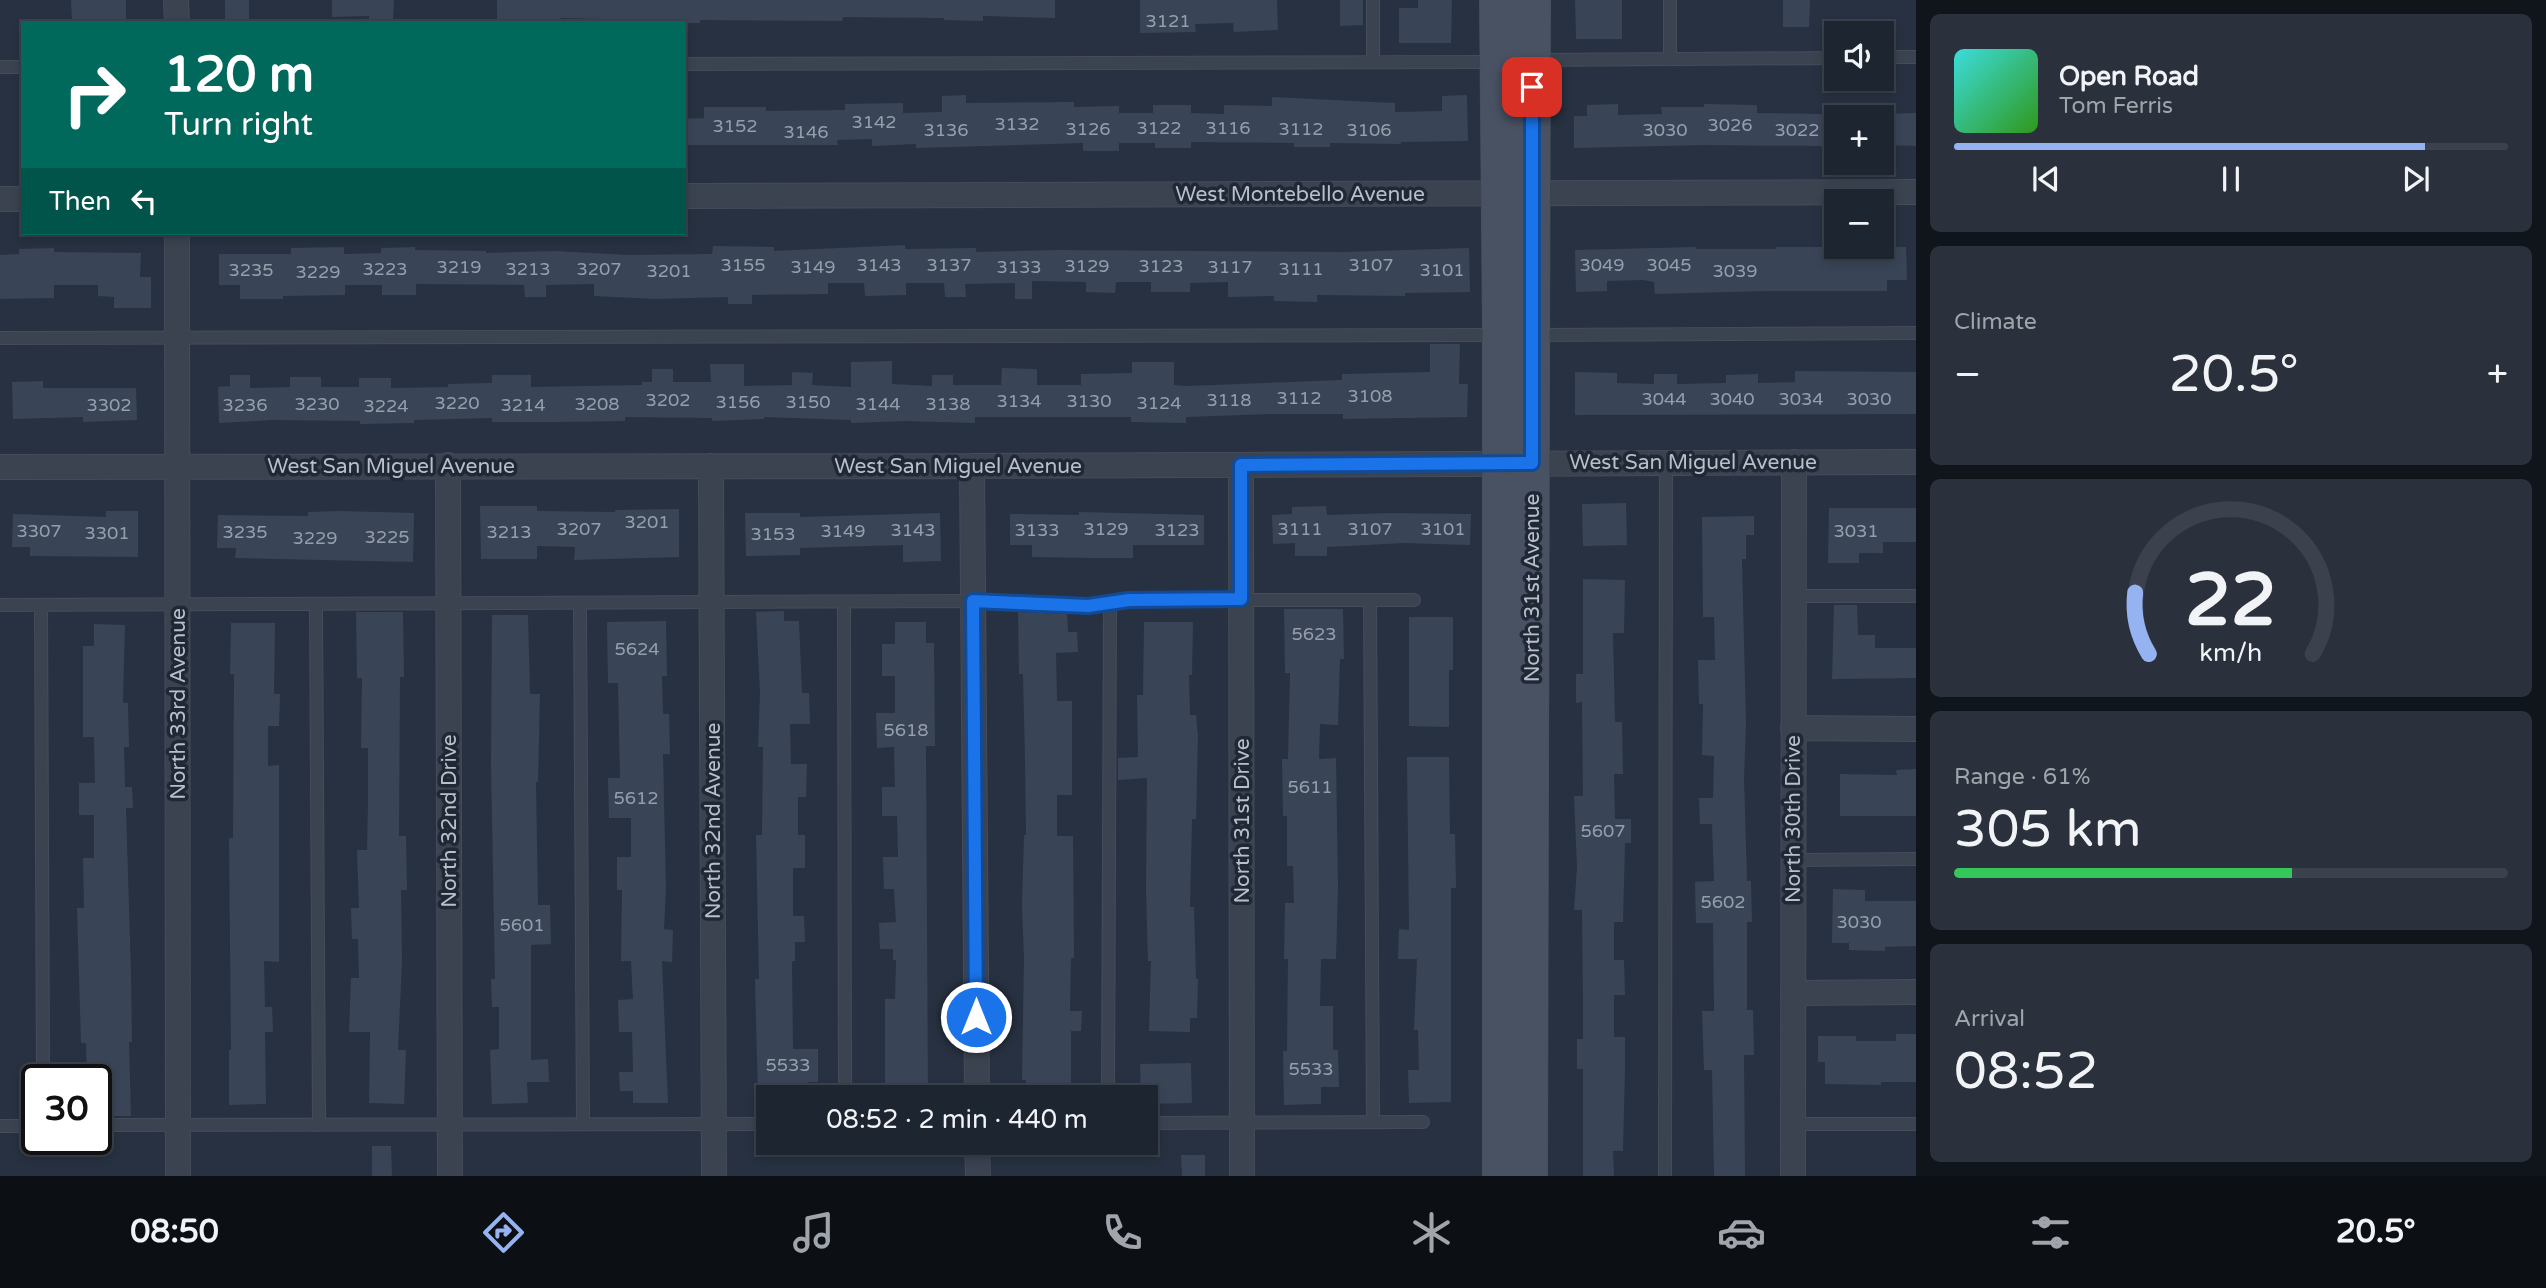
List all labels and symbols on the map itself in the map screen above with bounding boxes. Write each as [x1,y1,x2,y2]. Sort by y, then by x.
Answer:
house number: 3121 [1145,10,1191,32]
pin [1502,57,1562,117]
house number: 3142 [851,111,897,133]
house number: 3132 [994,113,1040,135]
house number: 3026 [1707,114,1753,136]
house number: 3152 [712,115,758,137]
house number: 3122 [1136,117,1182,139]
house number: 3116 [1205,117,1251,139]
house number: 3126 [1065,118,1111,140]
house number: 3112 [1278,118,1324,140]
house number: 3136 [923,119,969,141]
house number: 3106 [1346,119,1392,141]
house number: 3030 [1642,119,1688,141]
house number: 3022 [1774,119,1820,141]
house number: 3146 [783,121,829,143]
street label: West Montebello Avenue [1175,182,1425,207]
house number: 3155 [720,254,766,276]
house number: 3143 [856,254,902,276]
house number: 3137 [926,254,972,276]
house number: 3107 [1348,254,1394,276]
house number: 3049 [1579,254,1625,276]
house number: 3045 [1646,254,1692,276]
house number: 3129 [1064,255,1110,277]
house number: 3123 [1138,255,1184,277]
house number: 3219 [436,256,482,278]
house number: 3149 [790,256,836,278]
house number: 3133 [996,256,1042,278]
house number: 3117 [1207,256,1253,278]
house number: 3223 [362,258,408,280]
house number: 3213 [505,258,551,280]
house number: 3207 [576,258,622,280]
house number: 3111 [1278,258,1324,280]
house number: 3235 [228,259,274,281]
house number: 3101 [1419,259,1465,281]
house number: 3201 [646,260,692,282]
house number: 3039 [1712,260,1758,282]
house number: 3229 [295,261,341,283]
house number: 3108 [1347,385,1393,407]
house number: 3112 [1276,387,1322,409]
house number: 3044 [1641,388,1687,410]
house number: 3040 [1709,388,1755,410]
house number: 3034 [1778,388,1824,410]
house number: 3030 [1846,388,1892,410]
house number: 3202 [645,389,691,411]
house number: 3118 [1206,389,1252,411]
house number: 3134 [996,390,1042,412]
house number: 3130 [1066,390,1112,412]
house number: 3156 [715,391,761,413]
house number: 3150 [785,391,831,413]
house number: 3220 [434,392,480,414]
house number: 3124 [1136,392,1182,414]
house number: 3230 [294,393,340,415]
house number: 3208 [574,393,620,415]
house number: 3144 [855,393,901,415]
house number: 3138 [925,393,971,415]
house number: 3302 [86,394,132,416]
house number: 3236 [222,394,268,416]
house number: 3214 [500,394,546,416]
house number: 3224 [363,395,409,417]
street label: West San Miguel Avenue [1569,450,1817,475]
street label: West San Miguel Avenue [267,454,515,479]
street label: West San Miguel Avenue [834,454,1082,479]
street label: North 31st Avenue [1520,494,1545,682]
house number: 3201 [624,511,670,533]
house number: 3207 [556,518,602,540]
house number: 3129 [1083,518,1129,540]
house number: 3111 [1277,518,1323,540]
house number: 3107 [1347,518,1393,540]
house number: 3101 [1420,518,1466,540]
house number: 3143 [890,519,936,541]
house number: 3133 [1014,519,1060,541]
house number: 3123 [1154,519,1200,541]
house number: 3307 [16,520,62,542]
house number: 3149 [820,520,866,542]
house number: 3031 [1833,520,1879,542]
house number: 3235 [222,521,268,543]
house number: 3213 [486,521,532,543]
house number: 3301 [84,522,130,544]
house number: 3153 [750,523,796,545]
house number: 3225 [364,526,410,548]
house number: 3229 [292,527,338,549]
street label: North 33rd Avenue [166,608,191,800]
house number: 5623 [1291,623,1337,645]
house number: 5624 [614,638,660,660]
house number: 5618 [883,719,929,741]
street label: North 32nd Avenue [701,723,726,919]
street label: North 32nd Drive [437,734,462,908]
street label: North 30th Drive [1781,735,1806,903]
street label: North 31st Drive [1230,738,1255,904]
house number: 5611 [1287,776,1333,798]
house number: 5612 [613,787,659,809]
house number: 5607 [1580,820,1626,842]
house number: 5602 [1700,891,1746,913]
house number: 3030 [1836,911,1882,933]
house number: 5601 [499,914,545,936]
position arrow [939,980,1013,1054]
house number: 5533 [765,1054,811,1076]
house number: 5533 [1288,1058,1334,1080]
speed limit sign: 30 [21,1064,112,1155]

